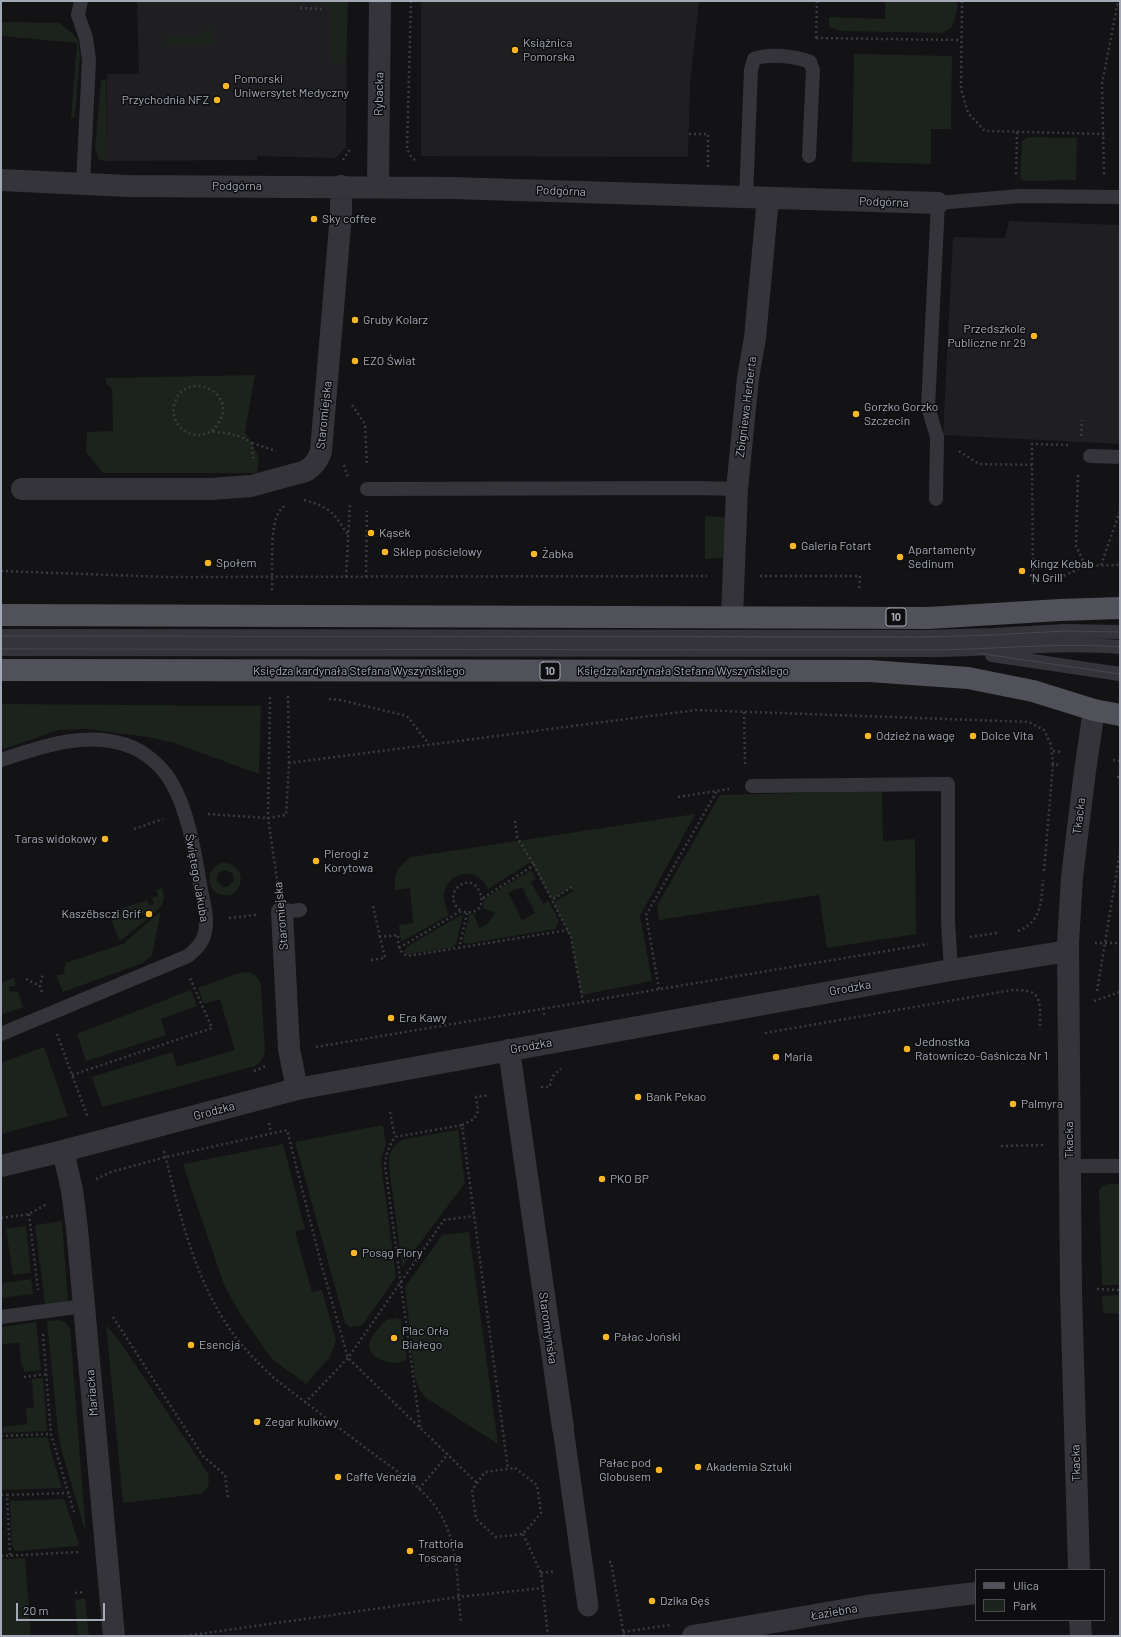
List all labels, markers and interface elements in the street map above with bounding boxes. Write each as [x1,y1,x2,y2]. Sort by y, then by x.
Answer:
place label: Książnica Pomorska [523,36,575,64]
marker: Książnica Pomorska [510,45,520,55]
place label: Pomorski Uniwersytet Medyczny [234,72,349,100]
street label: Rybacka [371,72,387,116]
marker: Pomorski Uniwersytet Medyczny [221,81,231,91]
place label: Przychodnia NFZ [122,93,209,107]
marker: Przychodnia NFZ [212,95,222,105]
street label: Podgórna [212,179,262,193]
street label: Podgórna [536,183,586,199]
street label: Podgórna [859,194,909,210]
place label: Sky coffee [322,212,376,226]
marker: Sky coffee [309,214,319,224]
place label: Gruby Kolarz [363,313,428,327]
marker: Gruby Kolarz [350,315,360,325]
place label: Przedszkole Publiczne nr 29 [947,322,1026,350]
marker: Przedszkole Publiczne nr 29 [1029,331,1039,341]
place label: EZO Świat [363,354,416,368]
marker: EZO Świat [350,356,360,366]
street label: Zbigniewa Herberta [733,356,759,458]
street label: Staromiejska [313,380,335,450]
place label: Gorzko Gorzko Szczecin [864,400,938,428]
marker: Gorzko Gorzko Szczecin [851,409,861,419]
place label: Kąsek [379,526,411,540]
marker: Kąsek [366,528,376,538]
place label: Galeria Fotart [801,539,872,553]
marker: Galeria Fotart [788,541,798,551]
place label: Apartamenty Sedinum [908,543,976,571]
place label: Sklep pościelowy [393,545,482,559]
marker: Sklep pościelowy [380,547,390,557]
place label: Żabka [542,547,573,561]
marker: Żabka [529,549,539,559]
marker: Apartamenty Sedinum [895,552,905,562]
place label: Społem [216,556,257,570]
place label: Kingz Kebab ‘N Grill [1030,557,1094,585]
marker: Społem [203,558,213,568]
marker: Kingz Kebab ‘N Grill [1017,566,1027,576]
road number: 10 [886,608,906,626]
road number: 10 [540,662,560,680]
street label: Księdza kardynała Stefana Wyszyńskiego [253,664,465,678]
street label: Księdza kardynała Stefana Wyszyńskiego [577,664,789,678]
place label: Odzież na wagę [876,729,955,743]
place label: Dolce Vita [981,729,1033,743]
marker: Odzież na wagę [863,731,873,741]
marker: Dolce Vita [968,731,978,741]
street label: Tkacka [1070,797,1088,835]
place label: Taras widokowy [15,832,97,846]
street label: Świętego Jakuba [182,833,212,923]
marker: Taras widokowy [100,834,110,844]
place label: Pierogi z Korytowa [324,847,373,875]
marker: Pierogi z Korytowa [311,856,321,866]
street label: Staromiejska [271,881,291,951]
place label: Kaszëbsczi Grif [62,907,141,921]
marker: Kaszëbsczi Grif [144,909,154,919]
street label: Grodzka [828,977,872,999]
place label: Era Kawy [399,1011,447,1025]
marker: Era Kawy [386,1013,396,1023]
street label: Grodzka [509,1035,553,1057]
place label: Jednostka Ratowniczo-Gaśnicza Nr 1 [915,1035,1048,1063]
marker: Jednostka Ratowniczo-Gaśnicza Nr 1 [902,1044,912,1054]
place label: Maria [784,1050,812,1064]
marker: Maria [771,1052,781,1062]
place label: Bank Pekao [646,1090,706,1104]
marker: Bank Pekao [633,1092,643,1102]
place label: Palmyra [1021,1097,1063,1111]
street label: Grodzka [192,1099,236,1123]
marker: Palmyra [1008,1099,1018,1109]
street label: Tkacka [1062,1121,1076,1159]
place label: PKO BP [610,1172,649,1186]
marker: PKO BP [597,1174,607,1184]
place label: Posąg Flory [362,1246,422,1260]
marker: Posąg Flory [349,1248,359,1258]
street label: Staromłyńska [536,1291,560,1365]
place label: Plac Orła Białego [402,1324,449,1352]
place label: Pałac Joński [614,1330,681,1344]
marker: Pałac Joński [601,1332,611,1342]
marker: Plac Orła Białego [389,1333,399,1343]
place label: Esencja [199,1338,240,1352]
marker: Esencja [186,1340,196,1350]
street label: Mariacka [83,1369,101,1417]
place label: Zegar kulkowy [265,1415,339,1429]
marker: Zegar kulkowy [252,1417,262,1427]
street label: Tkacka [1068,1444,1084,1482]
place label: Pałac pod Globusem [599,1456,651,1484]
place label: Akademia Sztuki [706,1460,792,1474]
marker: Akademia Sztuki [693,1462,703,1472]
marker: Pałac pod Globusem [654,1465,664,1475]
place label: Caffe Venezia [346,1470,416,1484]
marker: Caffe Venezia [333,1472,343,1482]
place label: Trattoria Toscana [418,1537,463,1565]
marker: Trattoria Toscana [405,1546,415,1556]
legend [975,1569,1105,1621]
text: Ulica [1013,1578,1039,1592]
place label: Dzika Gęś [660,1594,710,1608]
scale bar [18,1595,107,1621]
marker: Dzika Gęś [647,1596,657,1606]
text: Park [1013,1598,1037,1612]
street label: Łaziebna [809,1601,859,1623]
text: 20 m [23,1603,49,1617]

